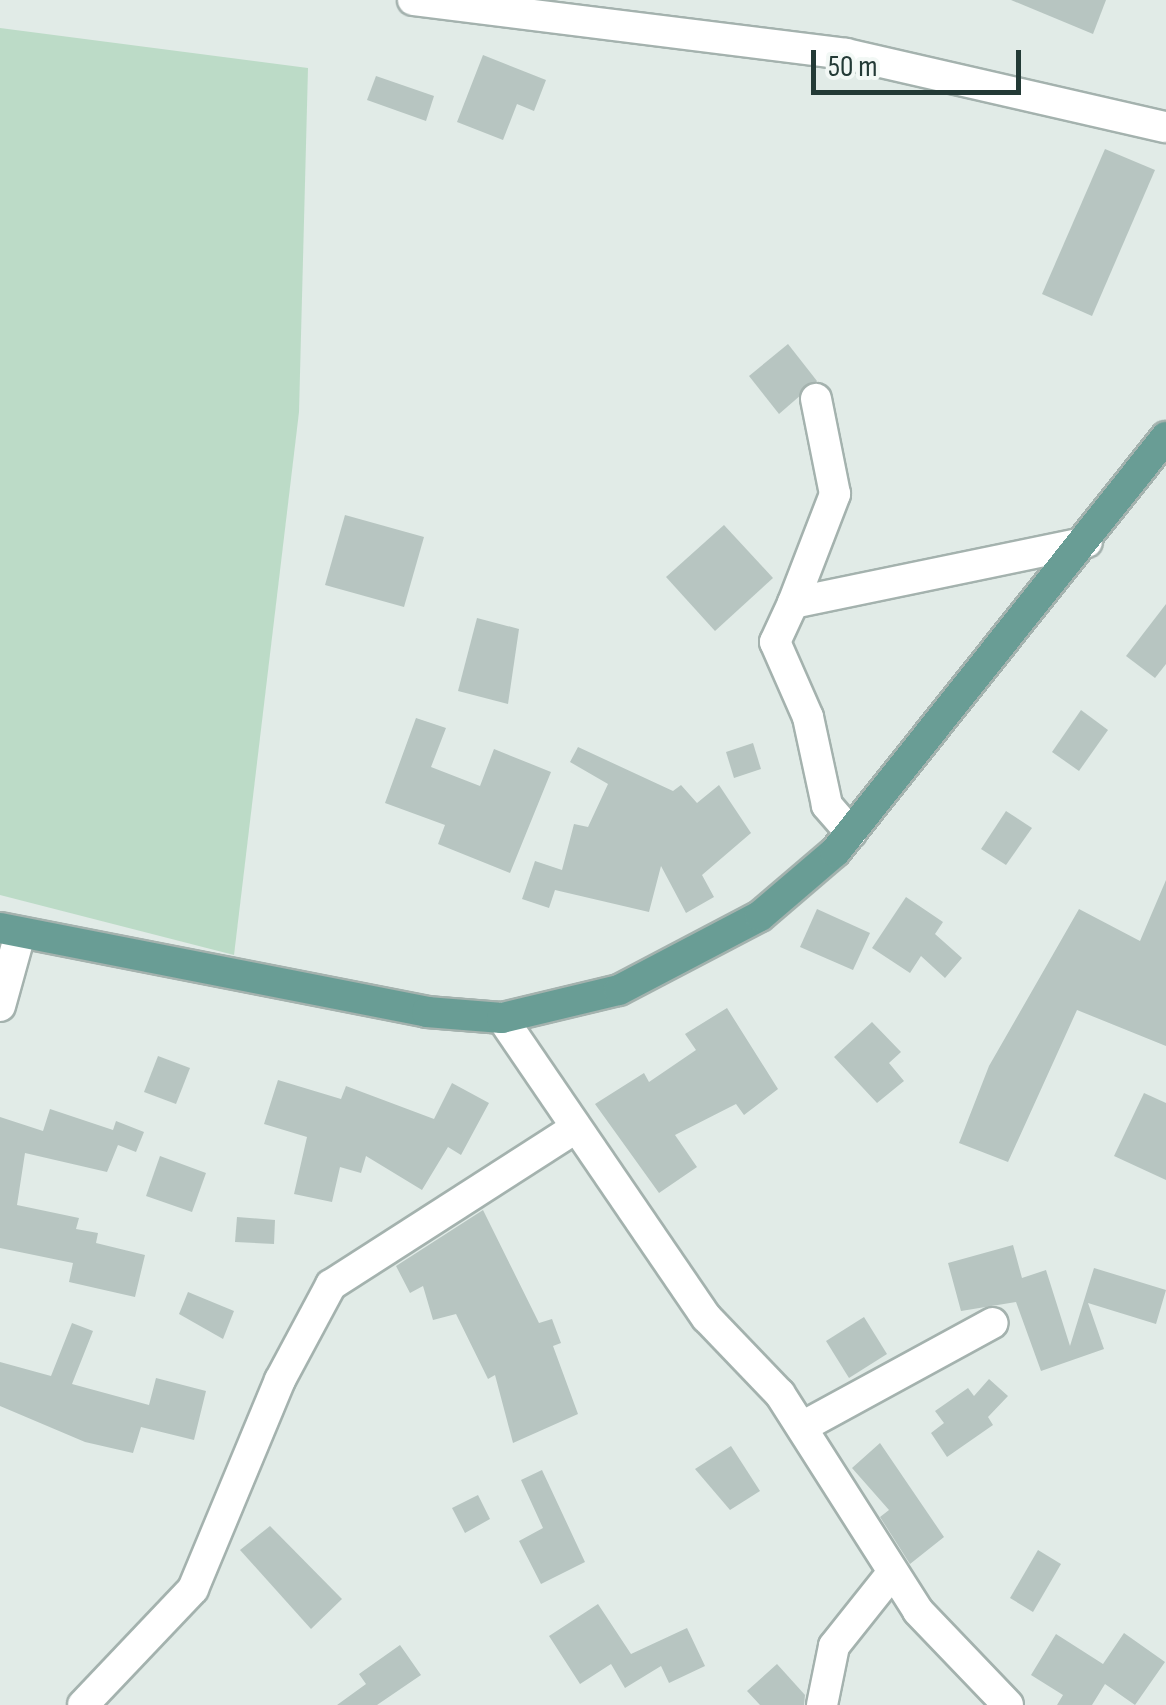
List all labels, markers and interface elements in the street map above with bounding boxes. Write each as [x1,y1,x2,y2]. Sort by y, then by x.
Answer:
scale bar [816,30,1026,92]
text: 50 m [828,49,877,85]

